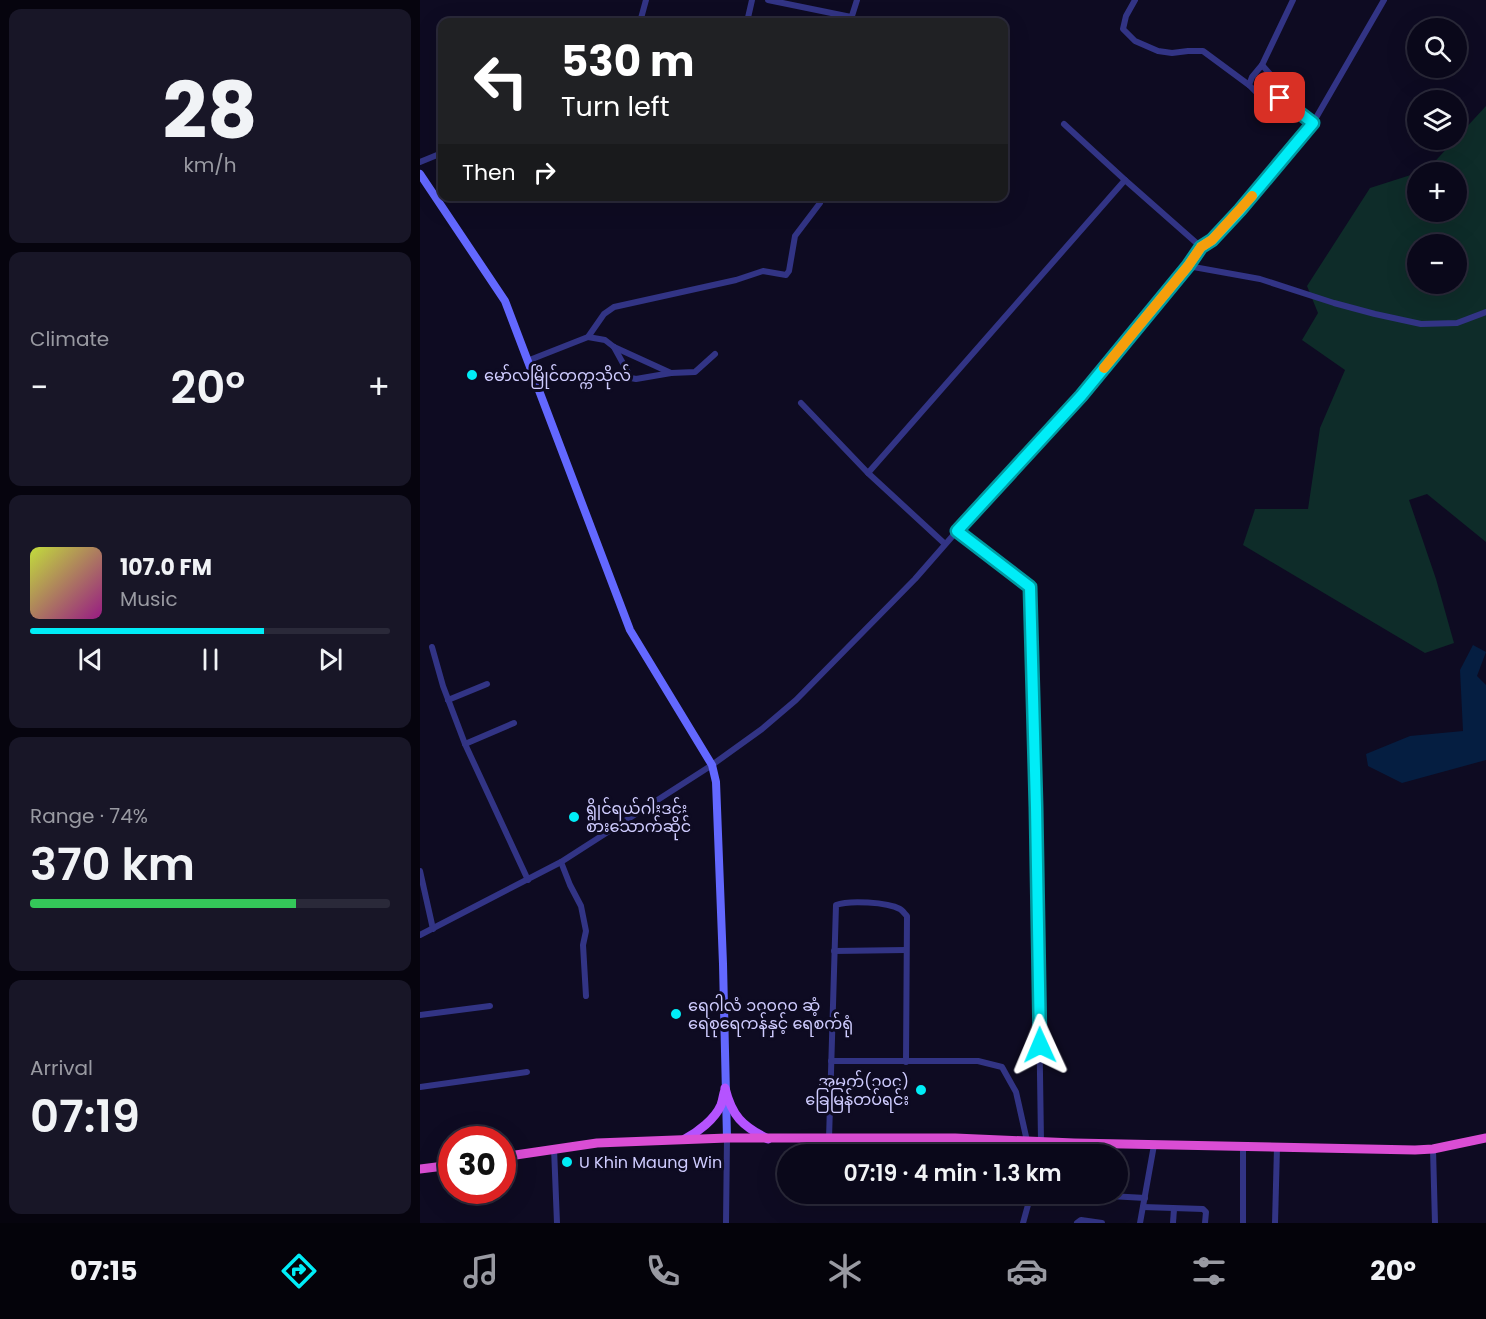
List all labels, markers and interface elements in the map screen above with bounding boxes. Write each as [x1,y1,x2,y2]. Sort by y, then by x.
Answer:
map controls [1407,18,1467,294]
button: search [1407,18,1467,78]
text: 530 m [561,32,694,91]
icon: left [462,42,540,120]
text: 28 [162,56,258,165]
pin [1254,72,1305,123]
icon: arrive [1263,81,1296,114]
text: Turn left [561,88,670,125]
button: layers [1407,90,1467,150]
text: km/h [183,151,237,179]
icon: right [528,156,561,189]
text: Then [462,157,516,188]
button: + [1407,162,1467,222]
button: − [1407,234,1467,294]
text: Climate [30,325,109,353]
text: 20° [170,356,245,419]
text: − [30,364,48,411]
text: + [367,364,390,411]
place label: မော်လမြိုင်တက္ကသိုလ် [484,364,631,390]
marker: မော်လမြိုင်တက္ကသိုလ် [465,368,479,382]
text: 107.0 FM [120,552,212,583]
text: Music [120,585,178,613]
icon: previous [74,643,107,676]
icon: pause [194,643,227,676]
icon: next [314,643,347,676]
place label: ရွိုင်ရယ်ဂါးဒင်း စားသောက်ဆိုင် [586,797,691,841]
text: Range · 74% [30,802,148,830]
marker: ရွိုင်ရယ်ဂါးဒင်း စားသောက်ဆိုင် [567,810,581,824]
text: 370 km [30,833,195,896]
place label: ရေဂါလံ ၁၀၀၀၀ ဆံ့ ရေစုရေကန်နှင့် ရေစက်ရုံ [688,994,853,1038]
marker: ရေဂါလံ ၁၀၀၀၀ ဆံ့ ရေစုရေကန်နှင့် ရေစက်ရုံ [669,1007,683,1021]
position arrow [1008,1013,1072,1077]
text: Arrival [30,1054,93,1082]
place label: အမှတ်(၁၀၄) ခြေမြန်တပ်ရင်း [805,1070,909,1113]
marker: အမှတ်(၁၀၄) ခြေမြန်တပ်ရင်း [914,1083,928,1097]
text: 07:19 [30,1085,140,1148]
speed limit sign: 30 [438,1126,516,1204]
place label: U Khin Maung Win [579,1151,722,1174]
marker: U Khin Maung Win [560,1155,574,1169]
text: 07:19 · 4 min · 1.3 km [843,1158,1062,1189]
icon: directions [278,1250,320,1292]
icon: music [460,1250,502,1292]
icon: phone [642,1250,684,1292]
icon: climate [824,1250,866,1292]
icon: car [1006,1250,1048,1292]
icon: filters [1188,1250,1230,1292]
text: 07:15 [70,1252,137,1289]
text: 20° [1370,1252,1416,1289]

